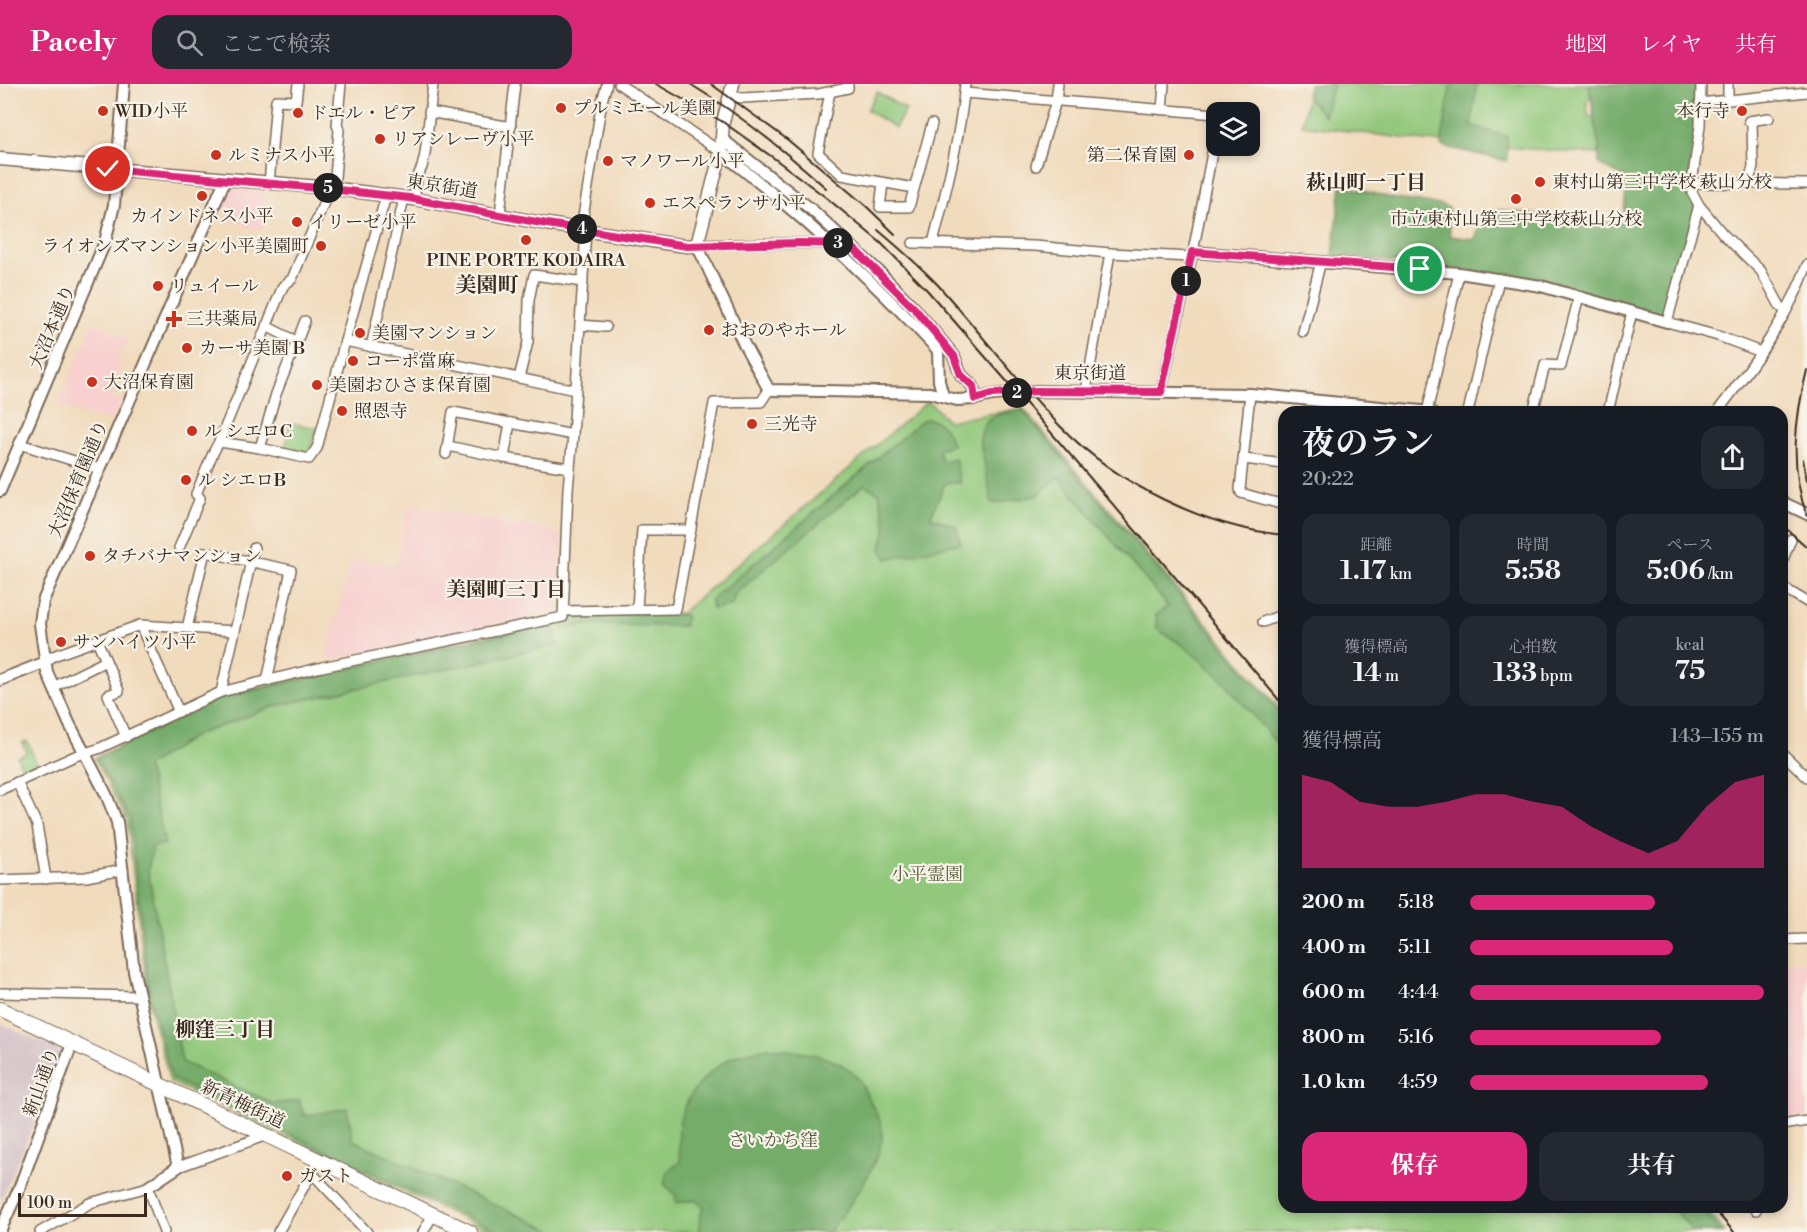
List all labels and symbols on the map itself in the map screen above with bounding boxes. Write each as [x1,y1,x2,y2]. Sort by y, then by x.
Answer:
place label: プルミエール美園 [573,97,716,120]
place label: WID小平 [114,100,188,123]
place label: 本行寺 [1676,100,1730,123]
marker: プルミエール美園 [554,101,568,115]
place label: ドエル・ピア [310,102,417,125]
marker: WID小平 [96,104,110,118]
marker: 本行寺 [1735,104,1749,118]
marker: ドエル・ピア [291,106,305,120]
place label: リアンレーヴ小平 [392,128,535,151]
marker: リアンレーヴ小平 [373,132,387,146]
pin [82,143,133,194]
place label: ルミナス小平 [228,144,335,167]
place label: 第二保育園 [1087,144,1177,167]
marker: ルミナス小平 [209,148,223,162]
marker: 第二保育園 [1182,148,1196,162]
place label: マノワール小平 [620,150,745,173]
marker: マノワール小平 [601,154,615,168]
street label: 東京街道 [405,170,479,203]
district label: 萩山町一丁目 [1306,171,1426,196]
place label: 東村山第三中学校 萩山分校 [1552,171,1772,194]
pin: 5 [313,173,343,203]
marker: 東村山第三中学校 萩山分校 [1533,175,1547,189]
marker: カインドネス小平 [195,189,209,203]
place label: エスペランサ小平 [662,192,806,215]
marker: 市立東村山第三中学校萩山分校 [1509,192,1523,206]
marker: エスペランサ小平 [643,196,657,210]
place label: カインドネス小平 [130,205,274,228]
place label: 市立東村山第三中学校萩山分校 [1390,208,1642,231]
place label: イリーゼ小平 [309,211,417,234]
pin: 4 [567,214,597,244]
marker: イリーゼ小平 [290,215,304,229]
pin: 3 [823,228,853,258]
marker: PINE PORTE KODAIRA [519,233,533,247]
place label: ライオンズマンション小平美園町 [42,235,309,258]
marker: ライオンズマンション小平美園町 [314,239,328,253]
pin [1394,243,1445,294]
place label: PINE PORTE KODAIRA [426,249,626,272]
pin: 1 [1171,266,1201,296]
district label: 美園町 [456,273,519,299]
place label: リュイール [170,275,259,298]
marker: リュイール [151,279,165,293]
street label: 大沼本通り [24,281,81,373]
place label: 三共薬局 [186,308,258,331]
marker: 三共薬局 [167,312,181,326]
place label: おおのやホール [721,319,847,342]
place label: 美園マンション [372,322,497,345]
marker: おおのやホール [702,323,716,337]
marker: 美園マンション [353,326,367,340]
place label: カーサ美園 B [199,337,305,360]
marker: カーサ美園 B [180,341,194,355]
place label: コーポ當麻 [365,350,455,373]
marker: コーポ當麻 [346,354,360,368]
street label: 東京街道 [1054,362,1126,385]
place label: 大沼保育園 [104,371,194,394]
place label: 美園おひさま保育園 [329,374,491,397]
marker: 大沼保育園 [85,375,99,389]
marker: 美園おひさま保育園 [310,378,324,392]
pin: 2 [1002,378,1032,408]
place label: 照恩寺 [354,400,408,423]
marker: 照恩寺 [335,404,349,418]
place label: 三光寺 [764,413,818,436]
street label: 大沼保育園通り [43,417,114,542]
marker: 三光寺 [745,417,759,431]
place label: ル シエロC [204,420,292,443]
marker: ル シエロC [185,424,199,438]
place label: ル シエロB [198,469,286,492]
marker: ル シエロB [179,473,193,487]
place label: タチバナマンション [102,545,262,568]
marker: タチバナマンション [83,549,97,563]
district label: 美園町三丁目 [446,578,566,603]
place label: サンハイツ小平 [73,631,197,654]
marker: サンハイツ小平 [54,635,68,649]
park label: 小平霊園 [891,863,963,886]
district label: 柳窪三丁目 [175,1018,275,1043]
street label: 新山通り [18,1044,65,1120]
street label: 新青梅街道 [197,1075,288,1134]
park label: さいかち窪 [728,1129,818,1152]
place label: ガスト [299,1165,353,1188]
marker: ガスト [280,1169,294,1183]
scale bar [18,1190,147,1218]

